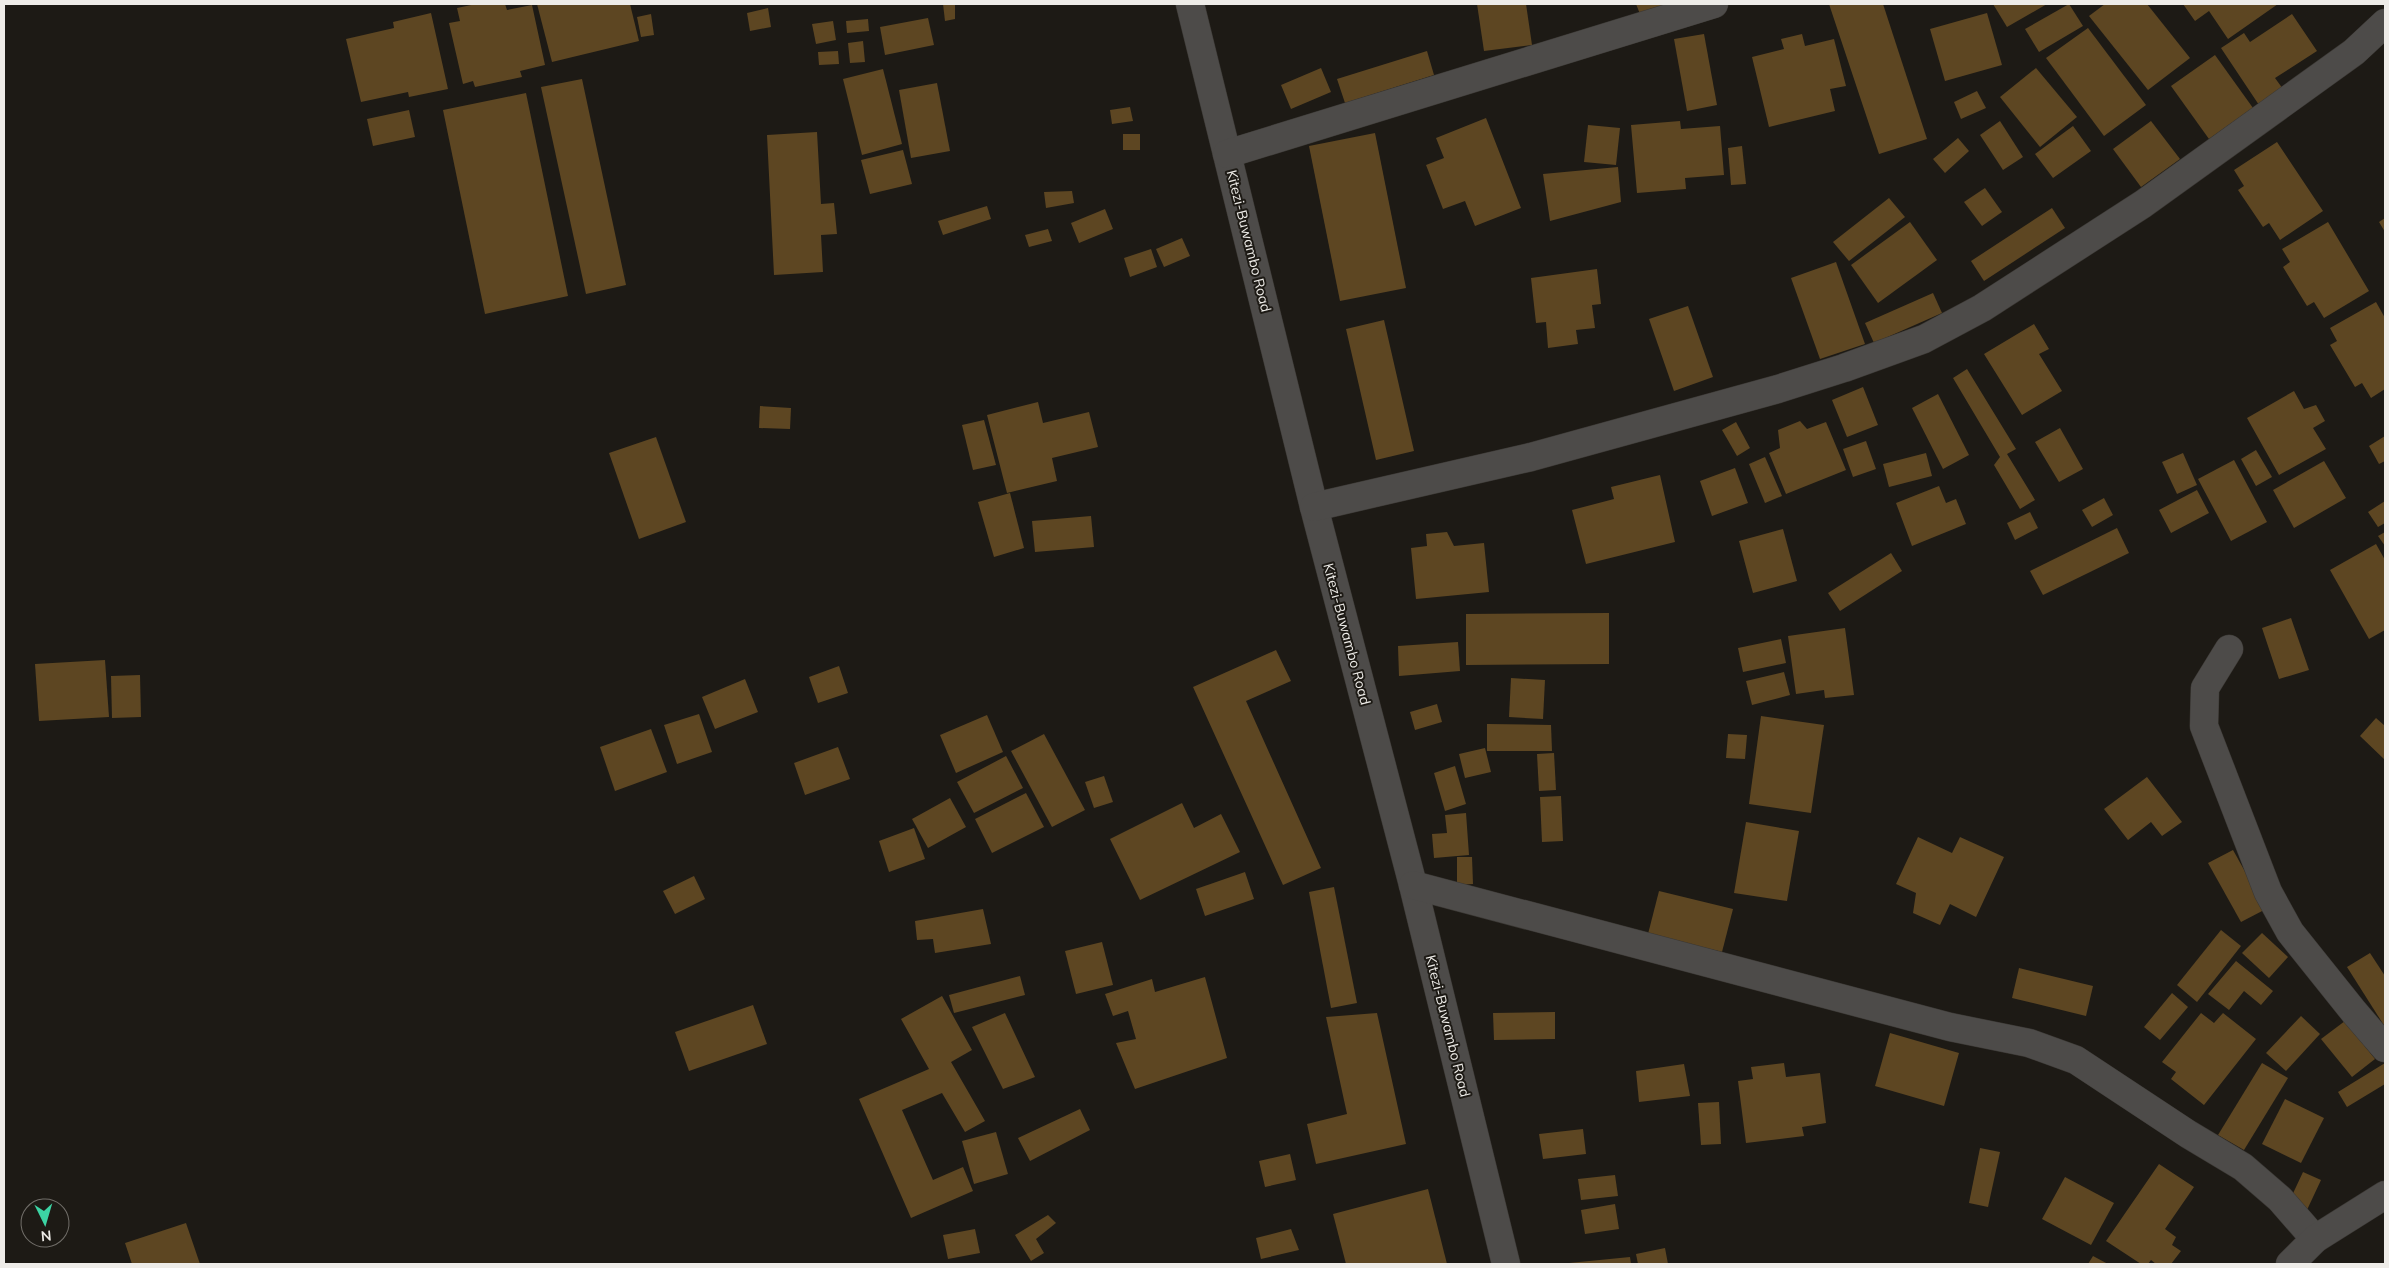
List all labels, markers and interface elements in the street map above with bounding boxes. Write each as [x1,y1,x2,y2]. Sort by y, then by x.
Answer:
street label: Kitezi-Buwambo Road [1223,168,1275,314]
street label: Kitezi-Buwambo Road [1319,561,1375,707]
street label: Kitezi-Buwambo Road [1422,953,1474,1099]
north arrow [20,1198,70,1248]
text: N [40,1227,52,1245]

